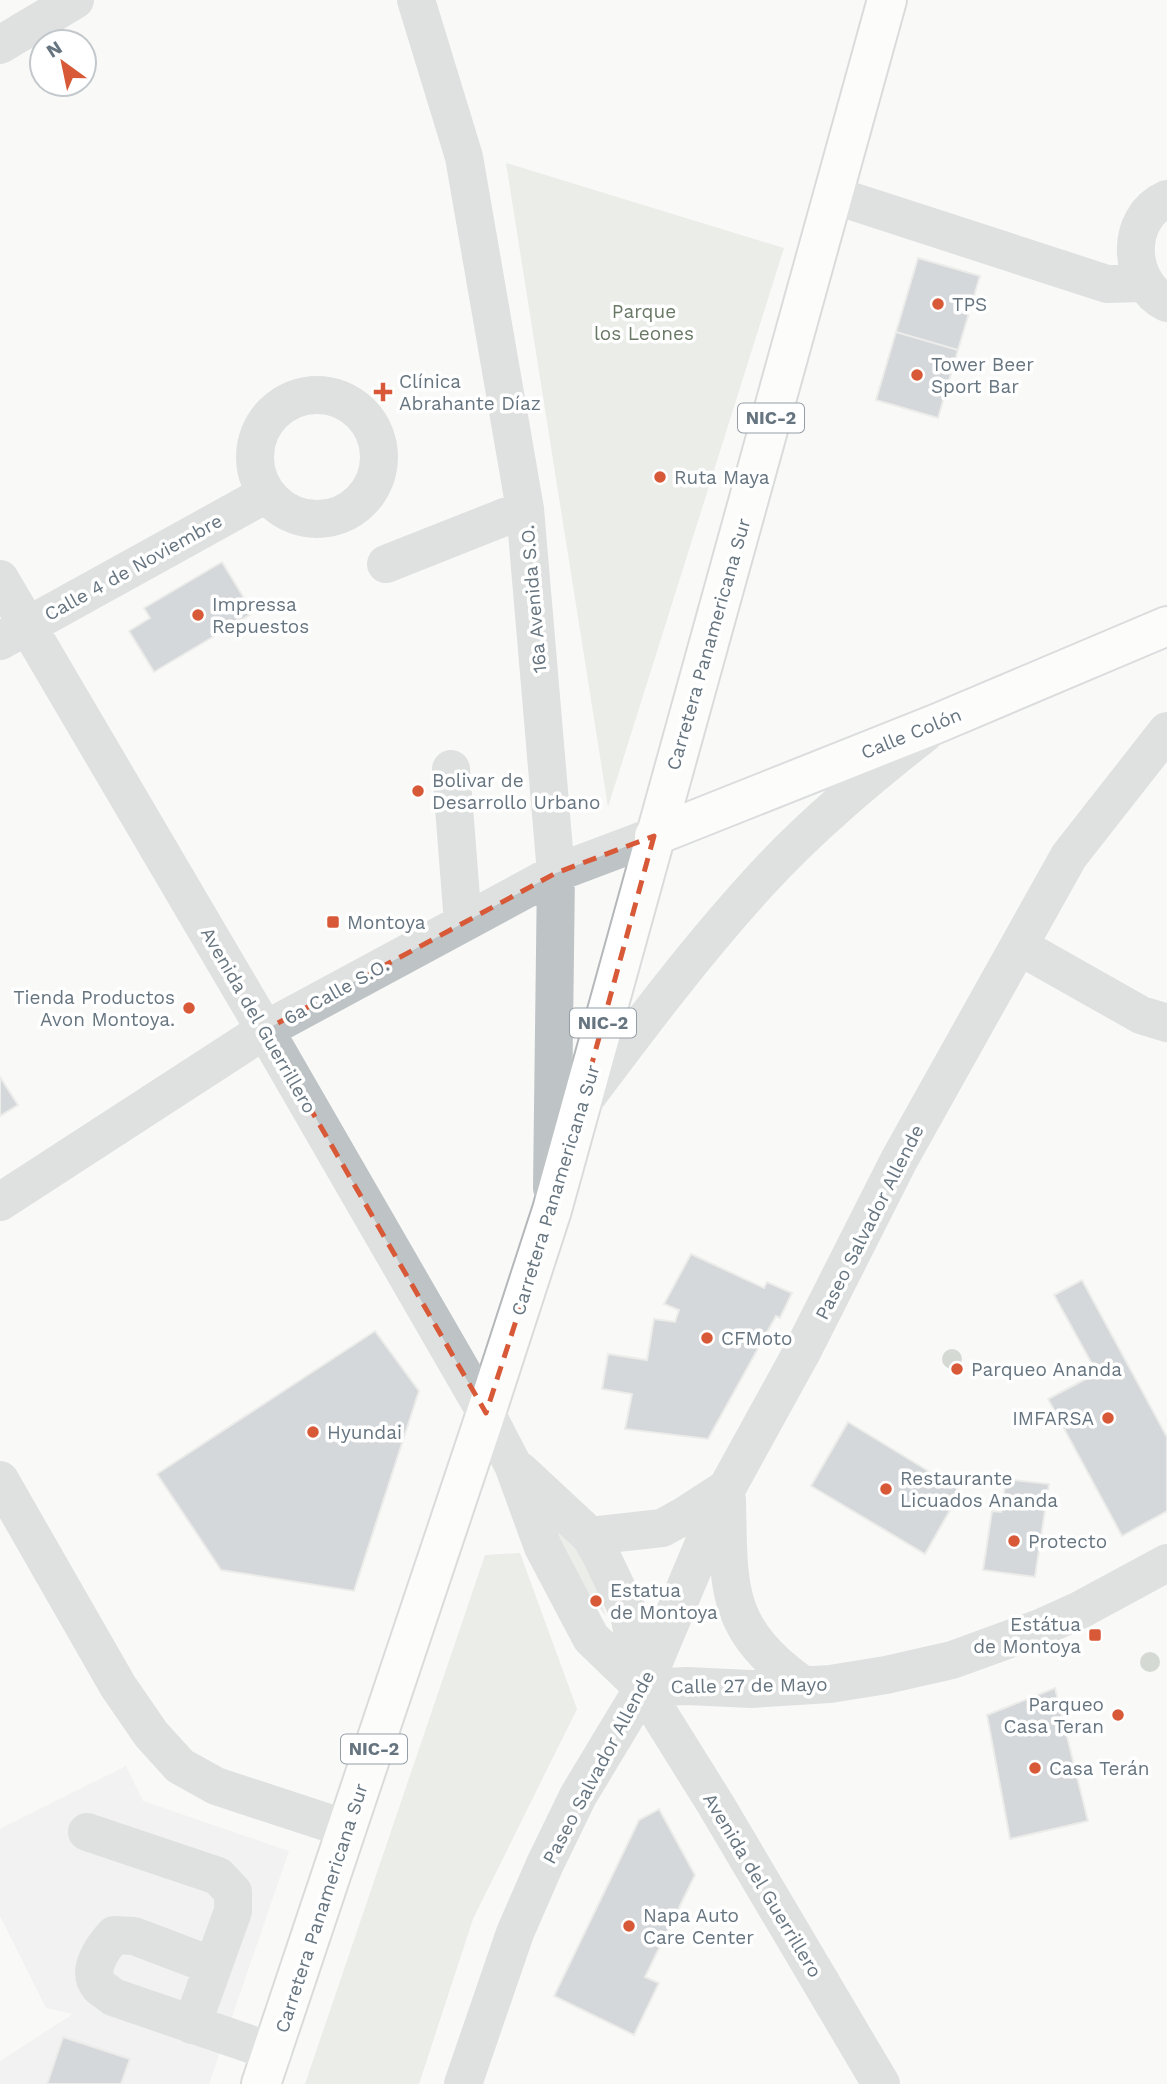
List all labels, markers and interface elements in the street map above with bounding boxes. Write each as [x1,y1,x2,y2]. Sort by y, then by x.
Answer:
north arrow [28,28,98,98]
text: N [42,36,66,63]
place label: TPS [952,293,987,316]
marker: TPS [930,296,946,312]
park label: Parque los Leones [594,300,694,345]
place label: Tower Beer Sport Bar [931,353,1034,398]
marker: Tower Beer Sport Bar [909,367,925,383]
place label: Clínica Abrahante Díaz [399,370,541,415]
marker: Clínica Abrahante Díaz [373,382,393,402]
road number: NIC-2 [738,404,804,432]
place label: Ruta Maya [674,466,770,489]
marker: Ruta Maya [652,469,668,485]
street label: Calle 4 de Noviembre [40,509,226,626]
street label: Carretera Panamericana Sur [661,515,756,773]
street label: 16a Avenida S.O. [516,524,551,674]
place label: Impressa Repuestos [212,593,309,638]
marker: Impressa Repuestos [190,607,206,623]
street label: Calle Colón [858,703,965,764]
place label: Bolivar de Desarrollo Urbano [432,769,600,814]
marker: Bolivar de Desarrollo Urbano [410,783,426,799]
place label: Montoya [347,911,426,934]
marker: Montoya [325,914,341,930]
street label: Avenida del Guerrillero [196,923,321,1117]
street label: 6a Calle S.O. [280,953,393,1030]
place label: Tienda Productos Avon Montoya. [13,986,175,1031]
marker: Tienda Productos Avon Montoya. [181,1000,197,1016]
road number: NIC-2 [570,1008,636,1038]
street label: Carretera Panamericana Sur [506,1062,605,1318]
street label: Paseo Salvador Allende [810,1121,929,1324]
place label: CFMoto [721,1327,792,1350]
marker: CFMoto [699,1330,715,1346]
place label: Parqueo Ananda [971,1358,1122,1381]
marker: Parqueo Ananda [949,1361,965,1377]
place label: IMFARSA [1012,1407,1094,1430]
marker: IMFARSA [1100,1410,1116,1426]
place label: Hyundai [327,1421,402,1444]
marker: Hyundai [305,1424,321,1440]
place label: Restaurante Licuados Ananda [900,1467,1058,1512]
marker: Restaurante Licuados Ananda [878,1481,894,1497]
place label: Protecto [1028,1530,1107,1553]
marker: Protecto [1006,1533,1022,1549]
place label: Estatua de Montoya [610,1579,718,1624]
marker: Estatua de Montoya [588,1593,604,1609]
place label: Estátua de Montoya [973,1613,1081,1658]
marker: Estátua de Montoya [1087,1627,1103,1643]
street label: Paseo Salvador Allende [538,1667,659,1868]
street label: Calle 27 de Mayo [670,1673,828,1698]
place label: Parqueo Casa Teran [1004,1693,1104,1738]
marker: Parqueo Casa Teran [1110,1707,1126,1723]
road number: NIC-2 [341,1734,407,1764]
place label: Casa Terán [1049,1757,1149,1780]
marker: Casa Terán [1027,1760,1043,1776]
street label: Carretera Panamericana Sur [270,1780,373,2036]
street label: Avenida del Guerrillero [698,1789,827,1982]
place label: Napa Auto Care Center [643,1904,754,1949]
marker: Napa Auto Care Center [621,1918,637,1934]

